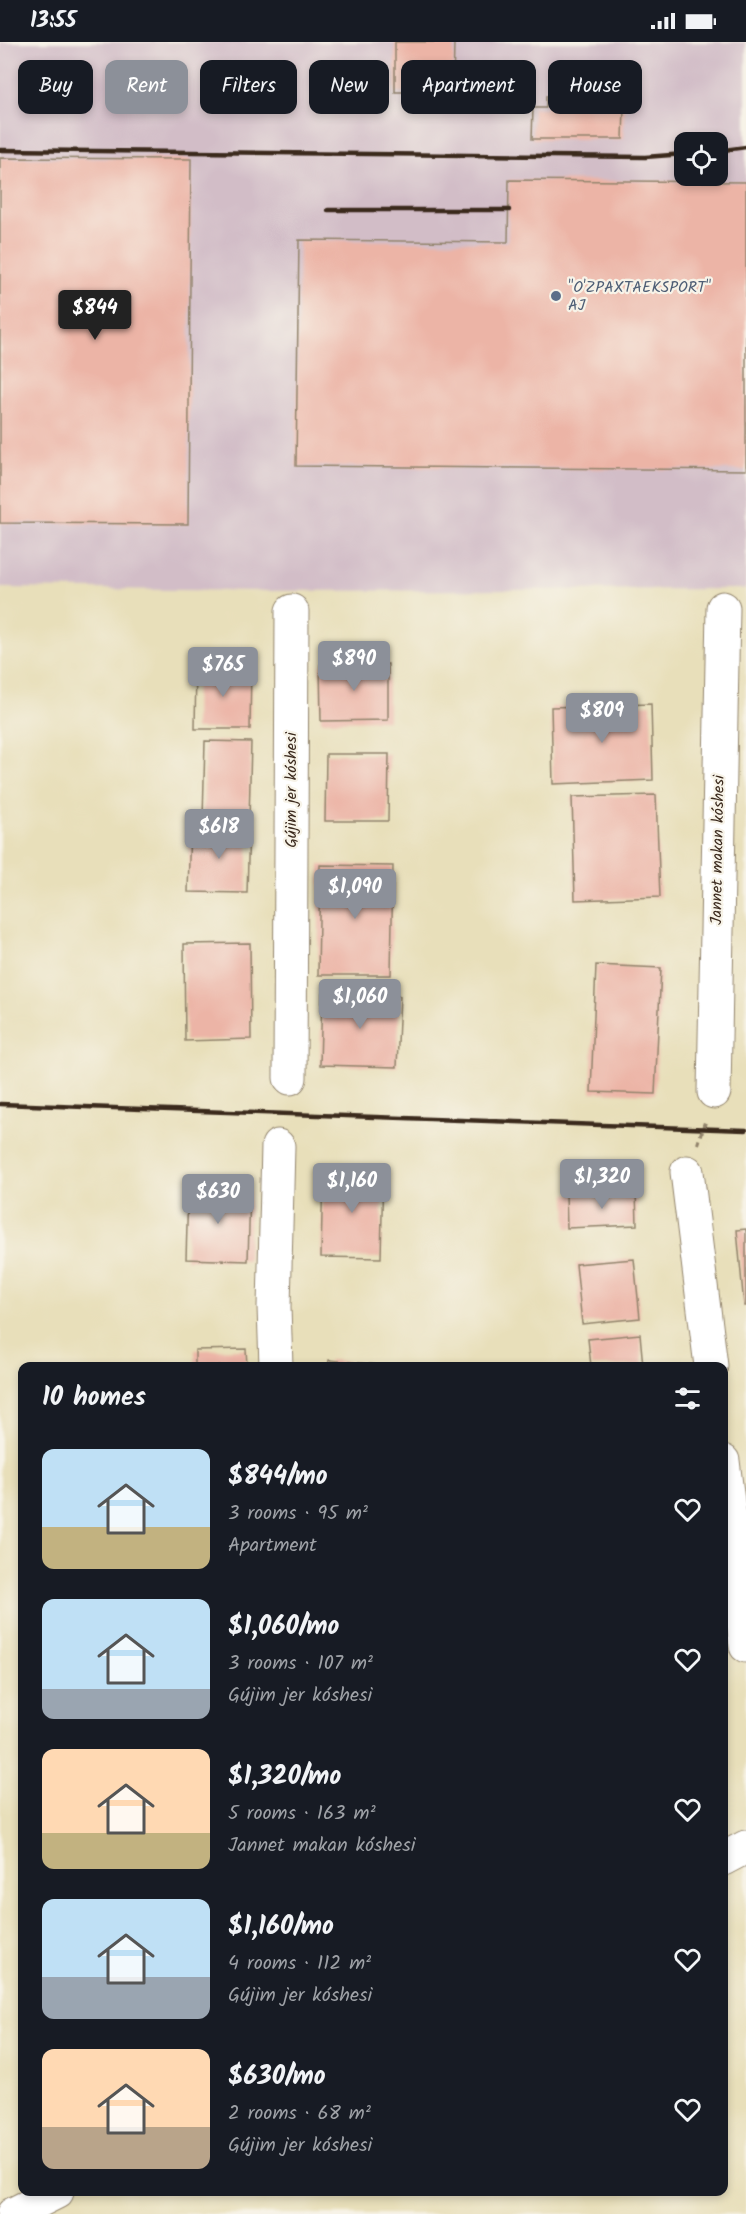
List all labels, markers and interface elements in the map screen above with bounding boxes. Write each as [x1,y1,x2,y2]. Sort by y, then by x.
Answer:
text: 13:55 [30,4,76,39]
chip: Buy [18,60,93,114]
chip: Rent [105,60,188,114]
chip: Filters [200,60,297,114]
chip: New [309,60,389,114]
chip: Apartment [401,60,536,114]
chip: House [548,60,642,114]
map controls [674,132,728,186]
button: locate [674,132,728,186]
place label: "O'ZPAXTAEKSPORT" AJ [568,275,712,318]
marker: "O'ZPAXTAEKSPORT" AJ [549,289,563,303]
pin: $844 [59,290,131,341]
text: $844 [72,293,118,325]
pin: $890 [318,641,390,692]
text: $890 [332,644,376,676]
pin: $765 [187,647,259,698]
text: $765 [202,650,244,682]
pin: $809 [566,693,638,744]
text: $809 [580,696,624,728]
street label: Gújim jer kóshesi [279,731,304,848]
street label: Jannet makan kóshesi [704,774,732,925]
pin: $618 [183,809,255,860]
text: $618 [199,812,239,844]
pin: $1,090 [306,869,404,920]
text: $1,090 [328,872,382,904]
pin: $1,060 [311,979,409,1030]
text: $1,060 [333,982,387,1014]
pin: $1,320 [553,1159,651,1210]
text: $1,320 [574,1162,630,1194]
pin: $1,160 [303,1163,401,1214]
text: $1,160 [327,1166,377,1198]
pin: $630 [182,1174,254,1225]
text: $630 [196,1177,240,1209]
text: 10 homes [42,1377,146,1419]
icon: filters [671,1382,704,1415]
text: $844/mo [228,1456,328,1498]
icon: home [90,1473,162,1545]
icon: heart [671,1493,704,1526]
text: 3 rooms · 95 m² [228,1498,368,1530]
text: Apartment [228,1530,317,1562]
text: $1,060/mo [228,1606,339,1648]
icon: home [90,1623,162,1695]
icon: heart [671,1643,704,1676]
text: 3 rooms · 107 m² [228,1648,373,1680]
text: Gújim jer kóshesi [228,1680,372,1712]
text: $1,320/mo [228,1756,341,1798]
icon: home [90,1773,162,1845]
icon: heart [671,1793,704,1826]
text: 5 rooms · 163 m² [228,1798,376,1830]
text: Jannet makan kóshesi [228,1830,416,1862]
text: $1,160/mo [228,1906,334,1948]
icon: home [90,1923,162,1995]
icon: heart [671,1943,704,1976]
text: 4 rooms · 112 m² [228,1948,371,1980]
text: Gújim jer kóshesi [228,1980,372,2012]
text: $630/mo [228,2056,326,2098]
icon: home [90,2073,162,2145]
icon: heart [671,2093,704,2126]
text: 2 rooms · 68 m² [228,2098,371,2130]
text: Gújim jer kóshesi [228,2130,372,2162]

